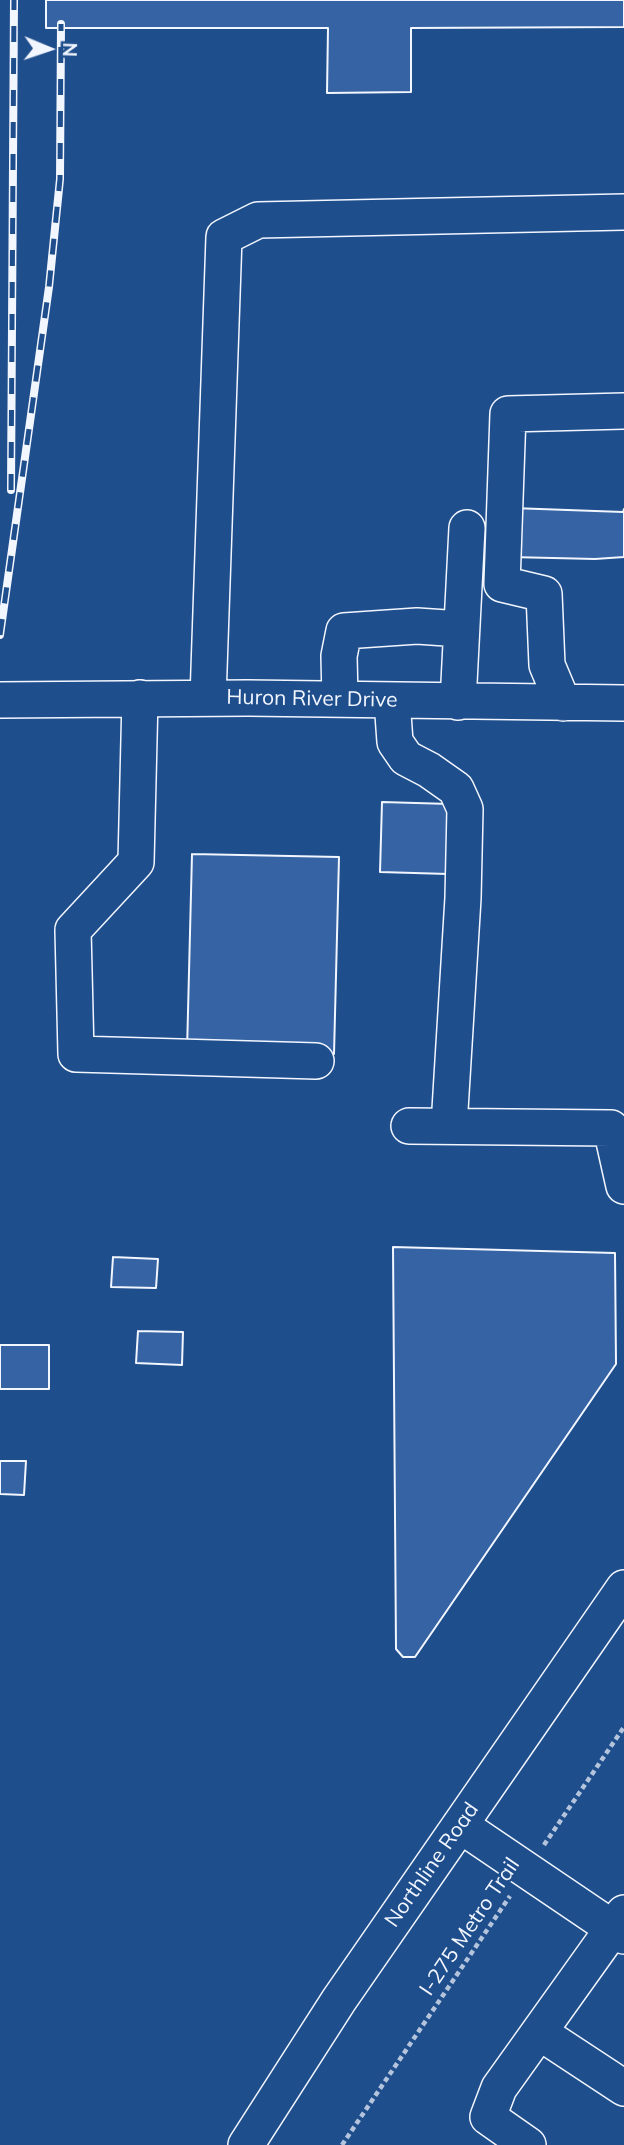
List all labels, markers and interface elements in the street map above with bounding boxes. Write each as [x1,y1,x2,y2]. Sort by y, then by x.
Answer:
north arrow [14,14,84,84]
text: N [58,42,82,57]
street label: Huron River Drive [226,685,398,713]
street label: Northline Road [380,1798,484,1932]
street label: I-275 Metro Trail [415,1853,525,2001]

